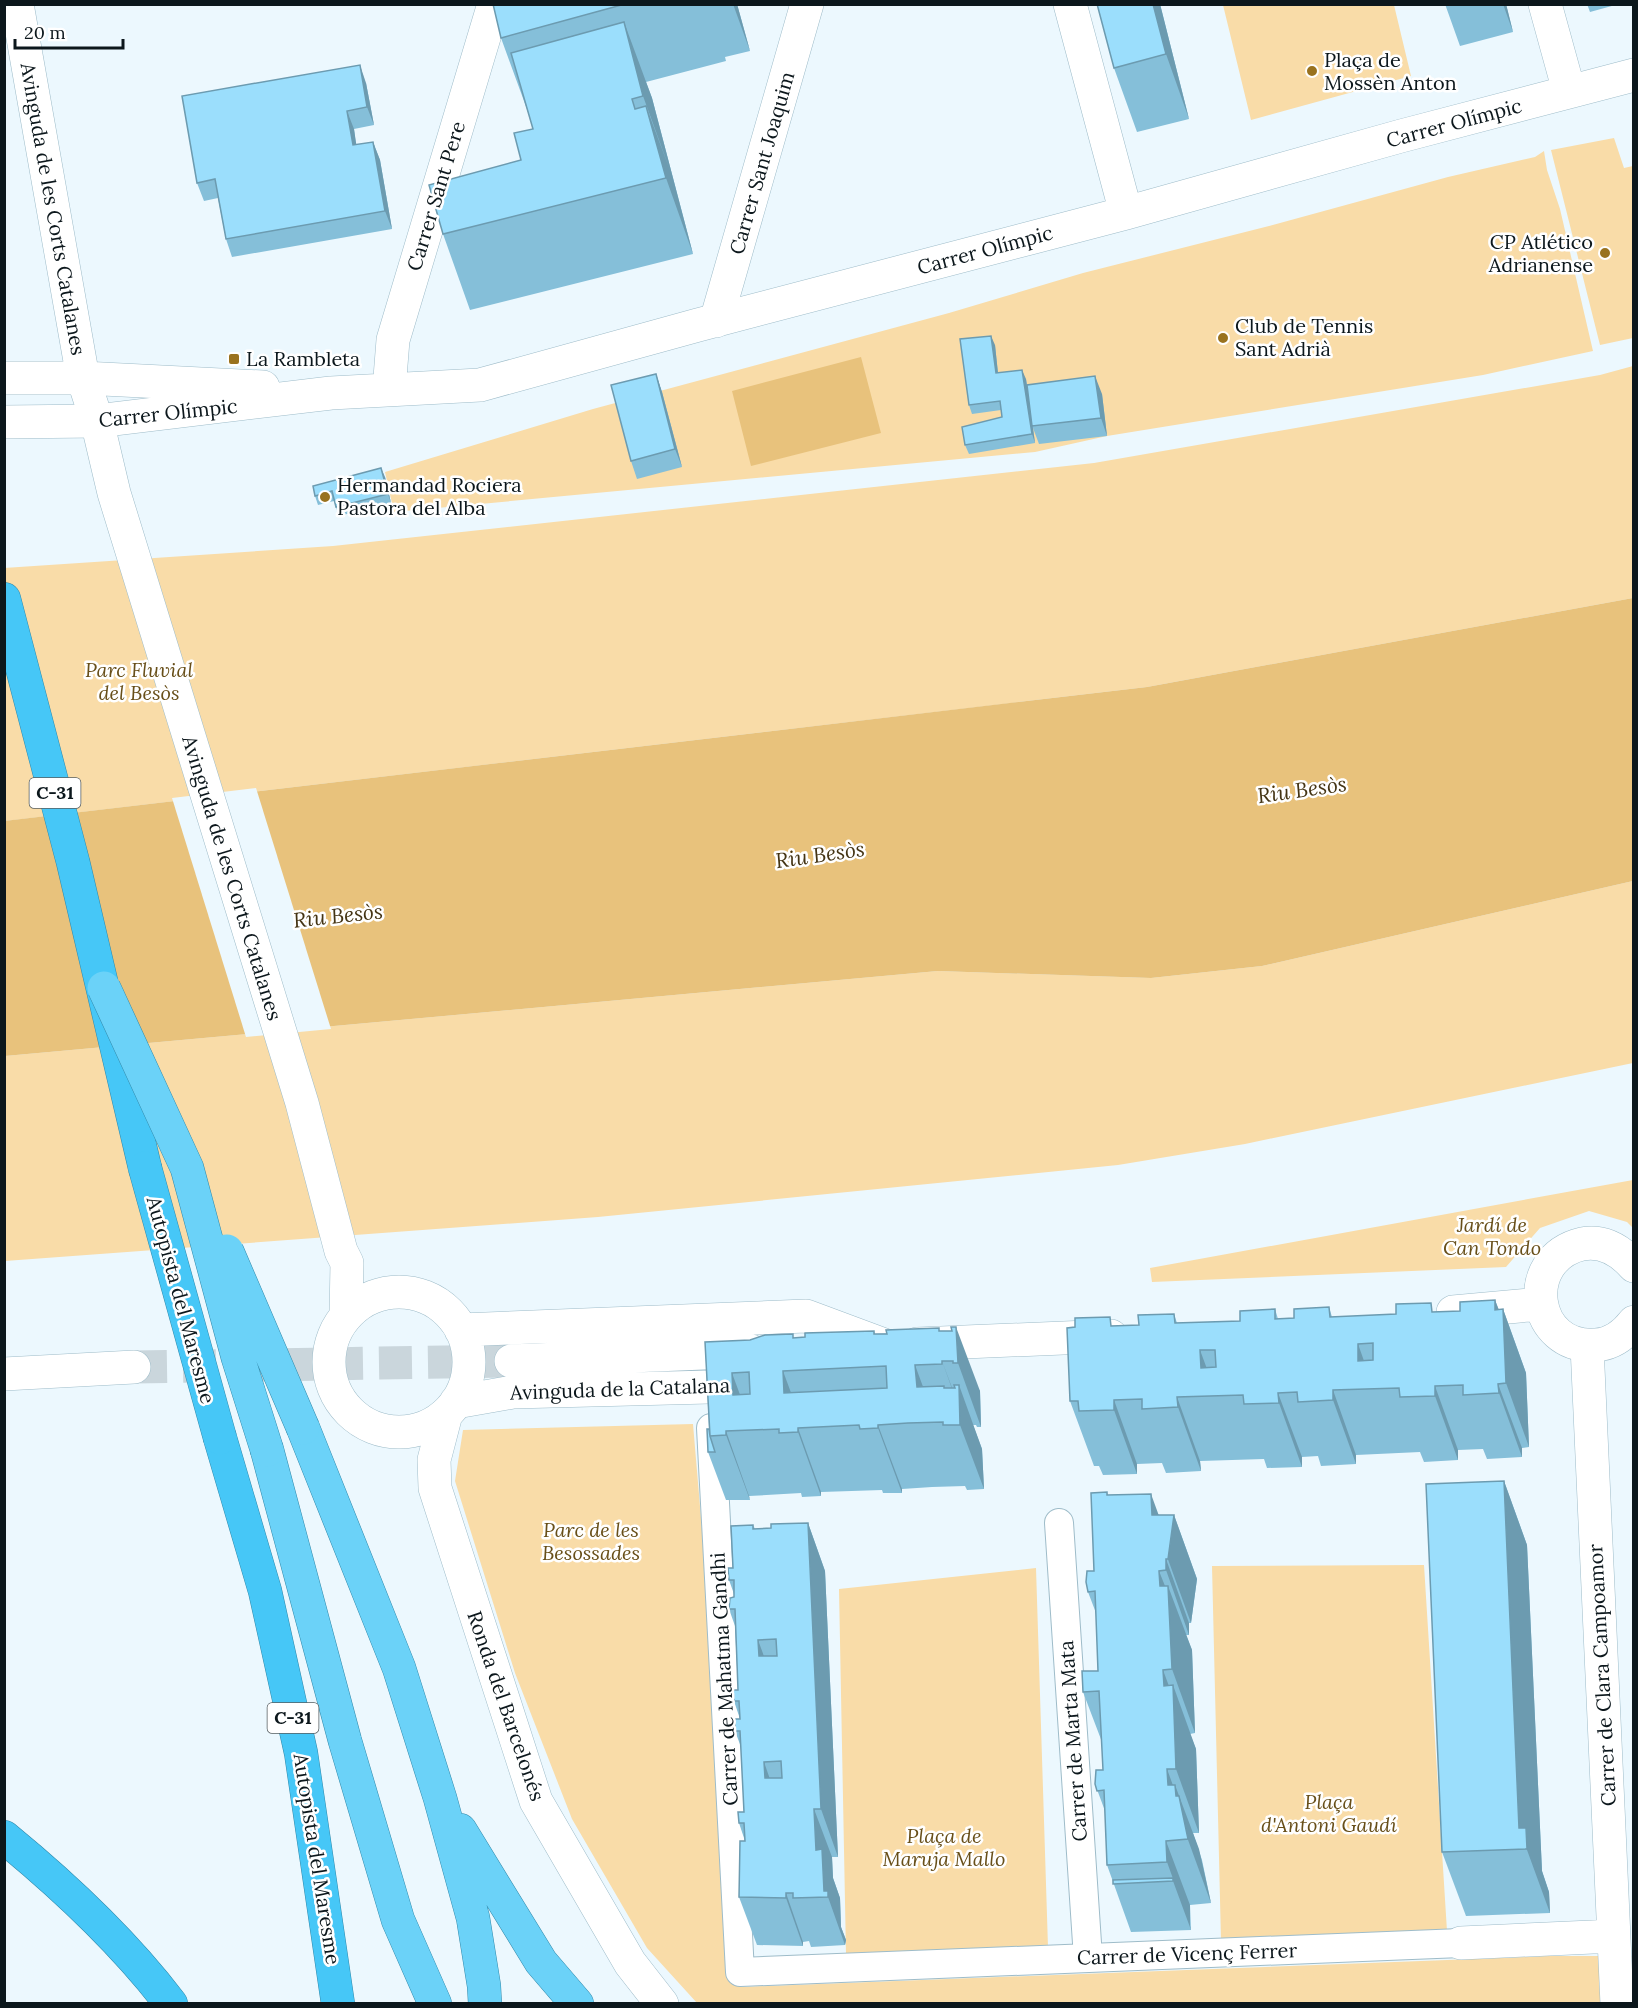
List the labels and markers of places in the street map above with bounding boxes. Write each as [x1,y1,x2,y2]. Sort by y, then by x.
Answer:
place label: Plaça de Mossèn Anton [1324,47,1457,95]
marker: Plaça de Mossèn Anton [1305,64,1319,78]
place label: CP Atlético Adrianense [1488,229,1593,277]
marker: CP Atlético Adrianense [1598,246,1612,260]
place label: Club de Tennis Sant Adrià [1235,313,1373,361]
marker: Club de Tennis Sant Adrià [1216,331,1230,345]
place label: La Rambleta [246,346,360,371]
marker: La Rambleta [227,352,241,366]
place label: Hermandad Rociera Pastora del Alba [337,472,522,520]
marker: Hermandad Rociera Pastora del Alba [318,490,332,504]

